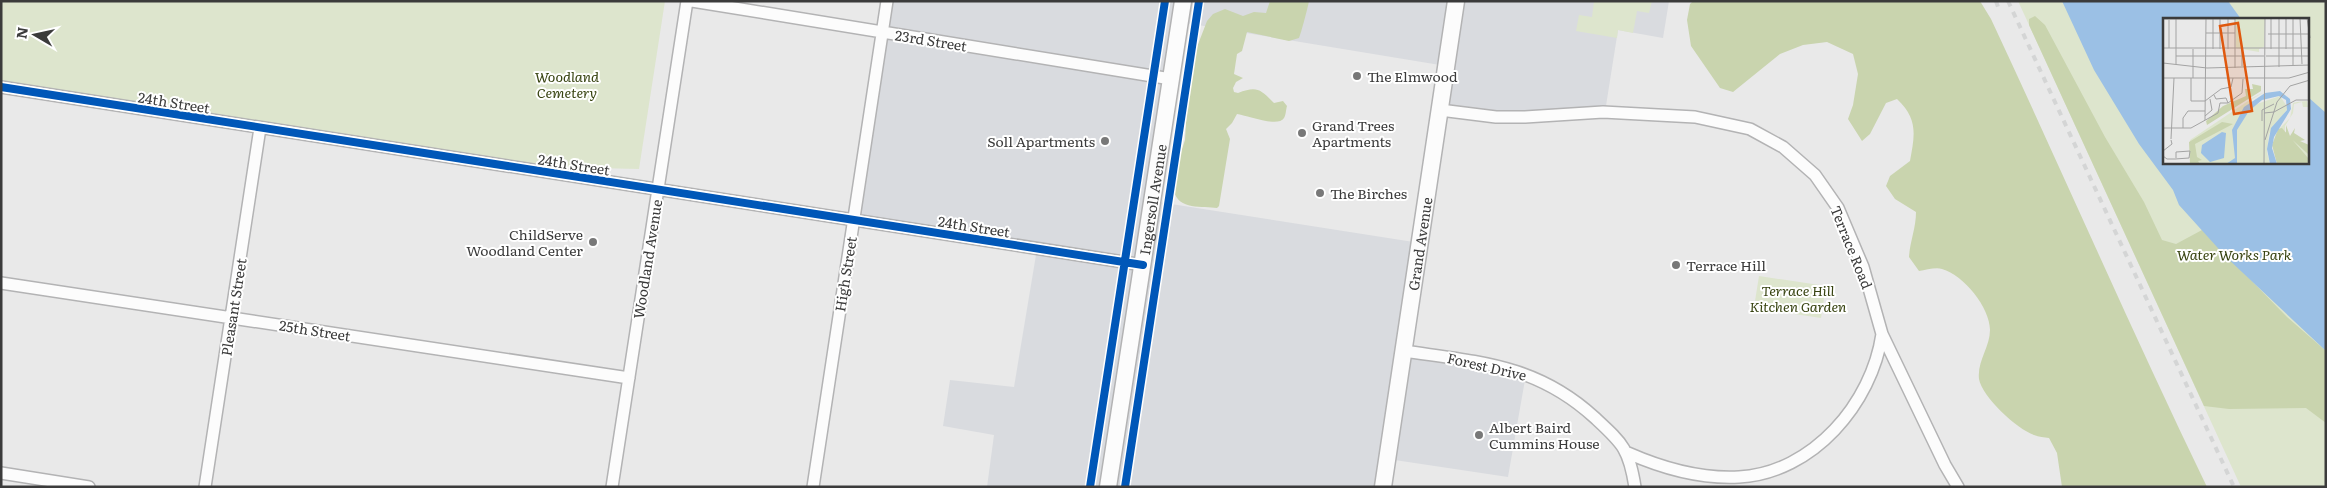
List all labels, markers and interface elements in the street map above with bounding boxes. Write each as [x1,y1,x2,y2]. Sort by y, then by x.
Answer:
north arrow [10,10,60,60]
inset map [2163,18,2310,164]
street label: 23rd Street [894,24,969,56]
text: N [10,25,32,40]
park label: Woodland Cemetery [535,66,599,102]
place label: The Elmwood [1367,66,1458,86]
marker: The Elmwood [1351,70,1363,82]
street label: 24th Street [137,86,212,118]
place label: Grand Trees Apartments [1312,115,1394,151]
marker: Grand Trees Apartments [1296,127,1308,139]
place label: Soll Apartments [987,131,1095,151]
marker: Soll Apartments [1099,135,1111,147]
street label: Ingersoll Avenue [1134,142,1171,256]
street label: 24th Street [537,148,612,180]
place label: The Birches [1330,183,1407,203]
marker: The Birches [1314,187,1326,199]
street label: Grand Avenue [1403,196,1436,292]
street label: Woodland Avenue [628,198,666,320]
street label: Terrace Road [1826,202,1878,292]
street label: 24th Street [937,210,1012,242]
place label: ChildServe Woodland Center [466,224,583,260]
street label: High Street [829,234,861,313]
marker: ChildServe Woodland Center [587,236,599,248]
park label: Water Works Park [2177,244,2292,264]
place label: Terrace Hill [1686,255,1766,275]
street label: Pleasant Street [215,256,251,357]
marker: Terrace Hill [1670,259,1682,271]
park label: Terrace Hill Kitchen Garden [1750,280,1847,316]
street label: 25th Street [278,314,352,346]
street label: Forest Drive [1445,347,1529,385]
place label: Albert Baird Cummins House [1489,417,1600,453]
marker: Albert Baird Cummins House [1473,429,1485,441]

